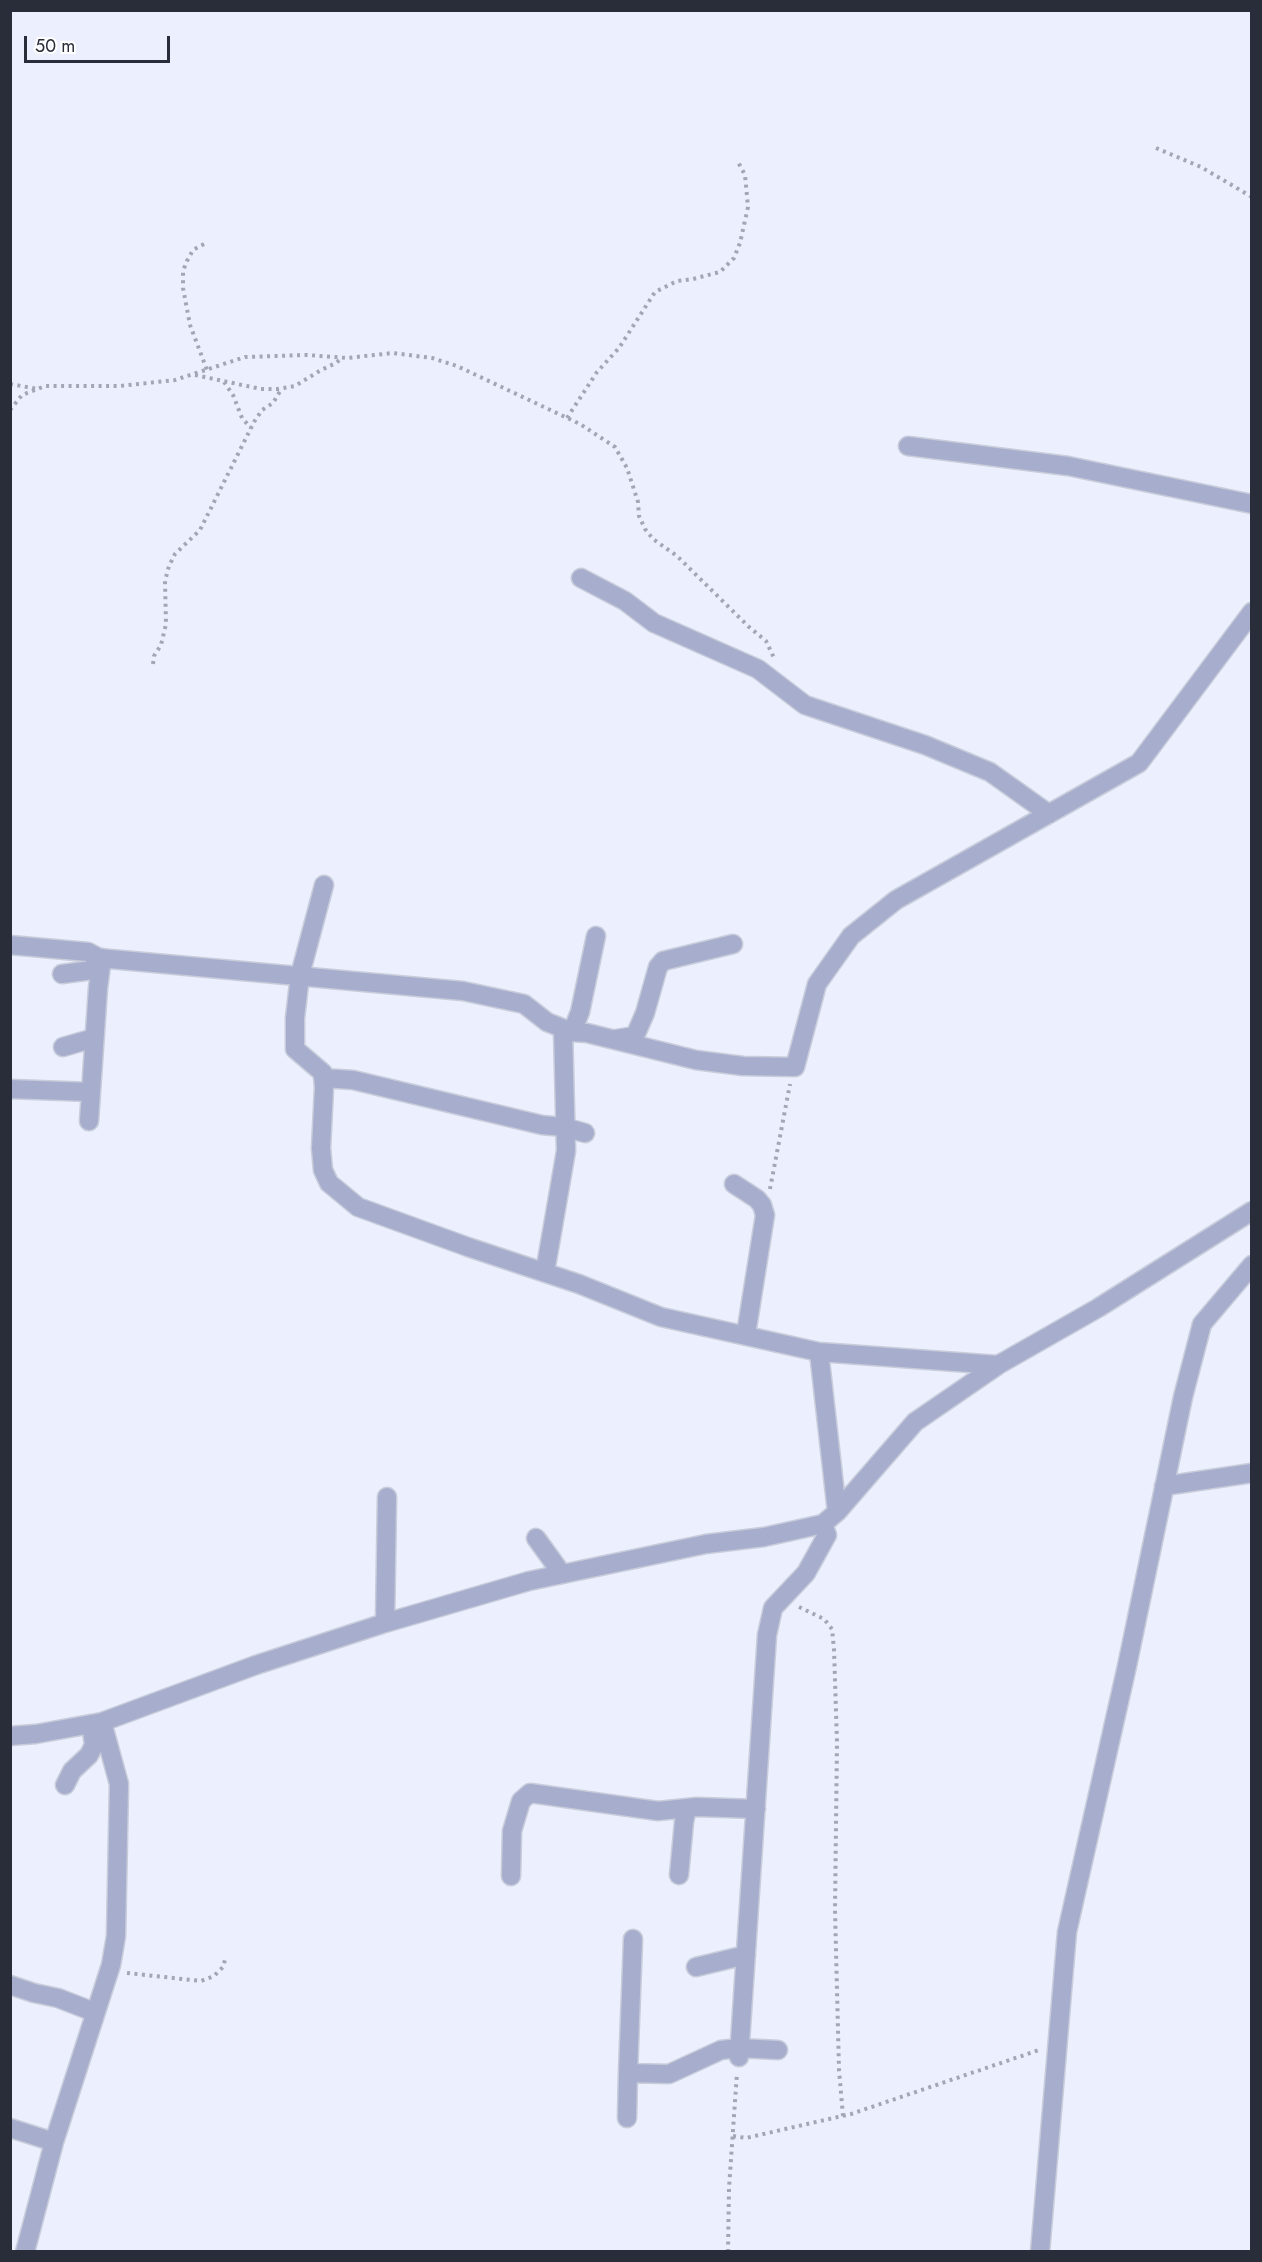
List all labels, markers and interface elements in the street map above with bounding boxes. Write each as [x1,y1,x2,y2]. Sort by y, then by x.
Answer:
scale bar [27,24,172,62]
text: 50 m [35,33,75,59]

